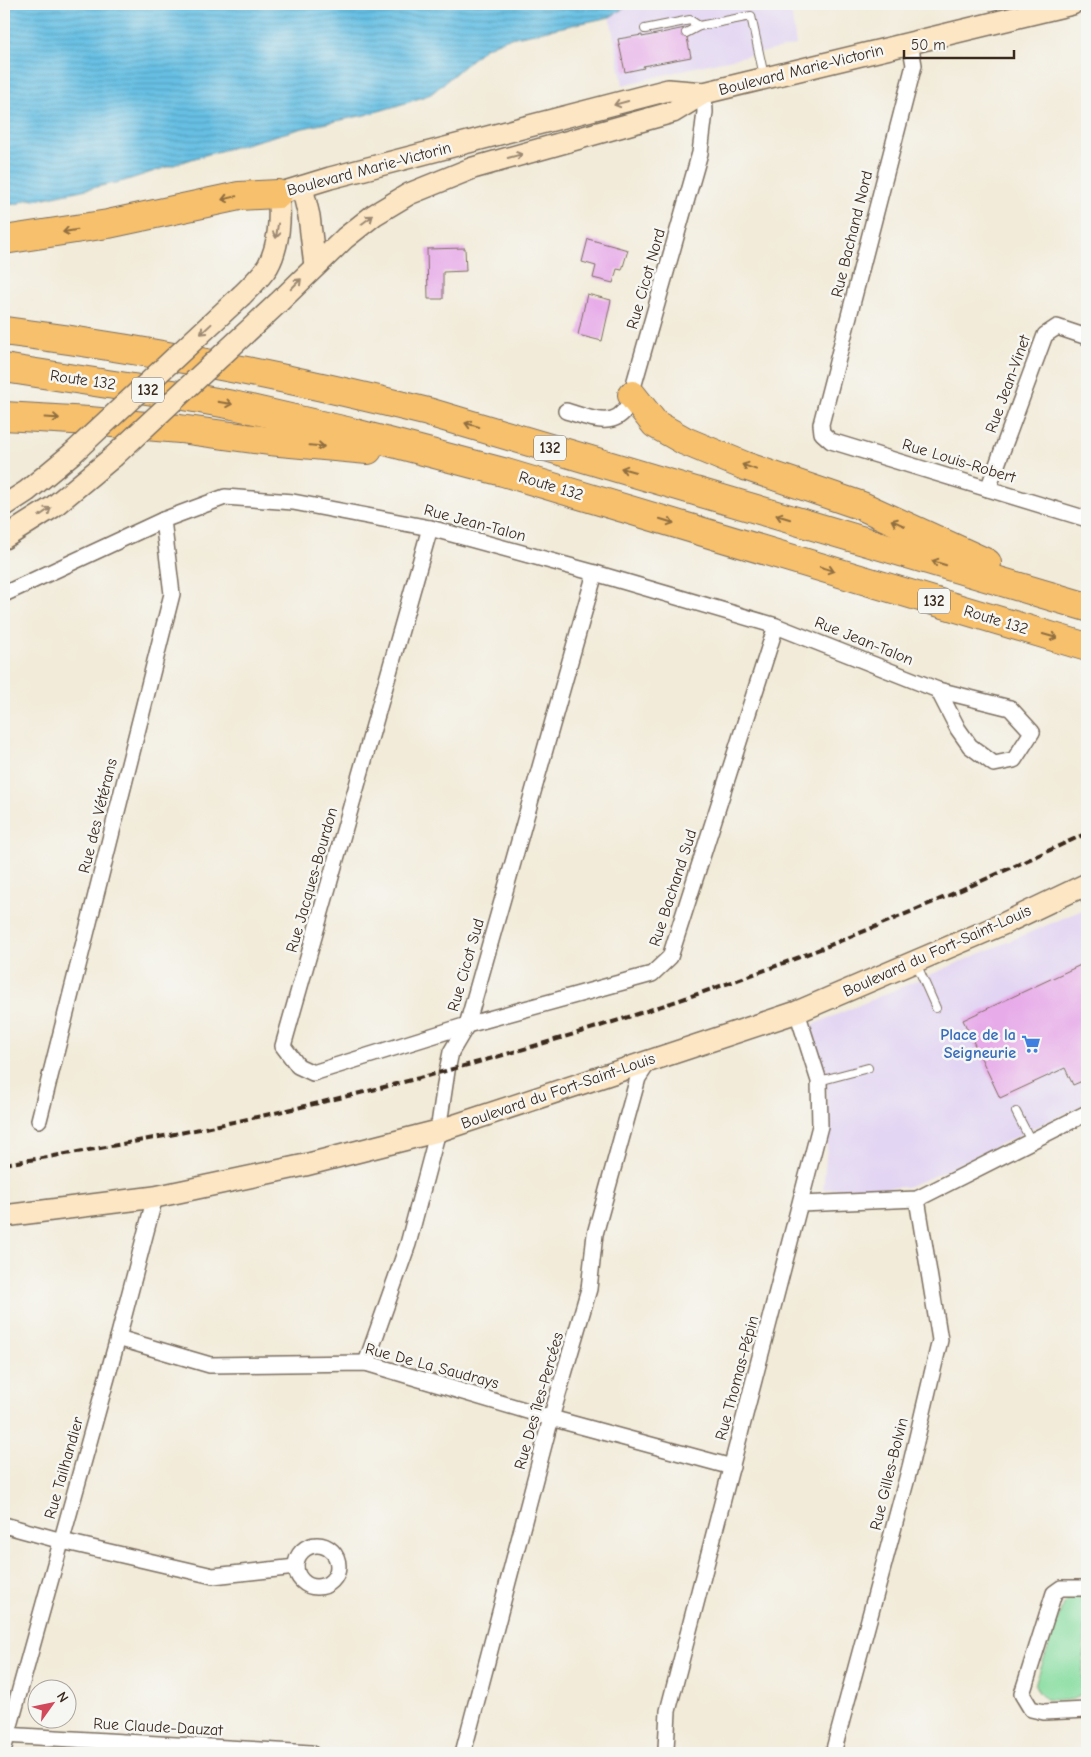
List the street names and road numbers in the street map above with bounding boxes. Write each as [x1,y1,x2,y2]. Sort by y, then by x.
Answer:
street label: Boulevard Marie-Victorin [717,41,885,99]
street label: Boulevard Marie-Victorin [285,138,453,200]
street label: Rue Bachand Nord [828,169,876,299]
street label: Rue Cicot Nord [623,227,669,331]
street label: Rue Jean-Vinet [982,332,1034,435]
street label: Route 132 [49,366,117,394]
road number: 132 [132,378,164,402]
street label: Rue Louis-Robert [900,435,1018,487]
road number: 132 [534,436,566,460]
street label: Route 132 [517,468,585,504]
street label: Rue Jean-Talon [422,501,528,545]
road number: 132 [918,588,950,614]
street label: Route 132 [962,602,1030,638]
street label: Rue Jean-Talon [812,613,916,669]
street label: Rue des Vétérans [75,756,121,875]
street label: Rue Jacques-Bourdon [283,805,341,955]
street label: Rue Bachand Sud [646,827,700,949]
street label: Boulevard du Fort-Saint-Louis [840,901,1034,1001]
street label: Rue Cicot Sud [444,916,488,1014]
street label: Boulevard du Fort-Saint-Louis [459,1049,658,1133]
street label: Rue Thomas-Pépin [712,1314,762,1442]
street label: Rue Des îles-Percées [511,1330,567,1472]
street label: Rue De La Saudrays [363,1339,501,1393]
street label: Rue Tailhandier [41,1414,87,1521]
street label: Rue Gilles-Bolvin [866,1416,912,1532]
street label: Rue Claude-Dauzat [93,1715,224,1739]

